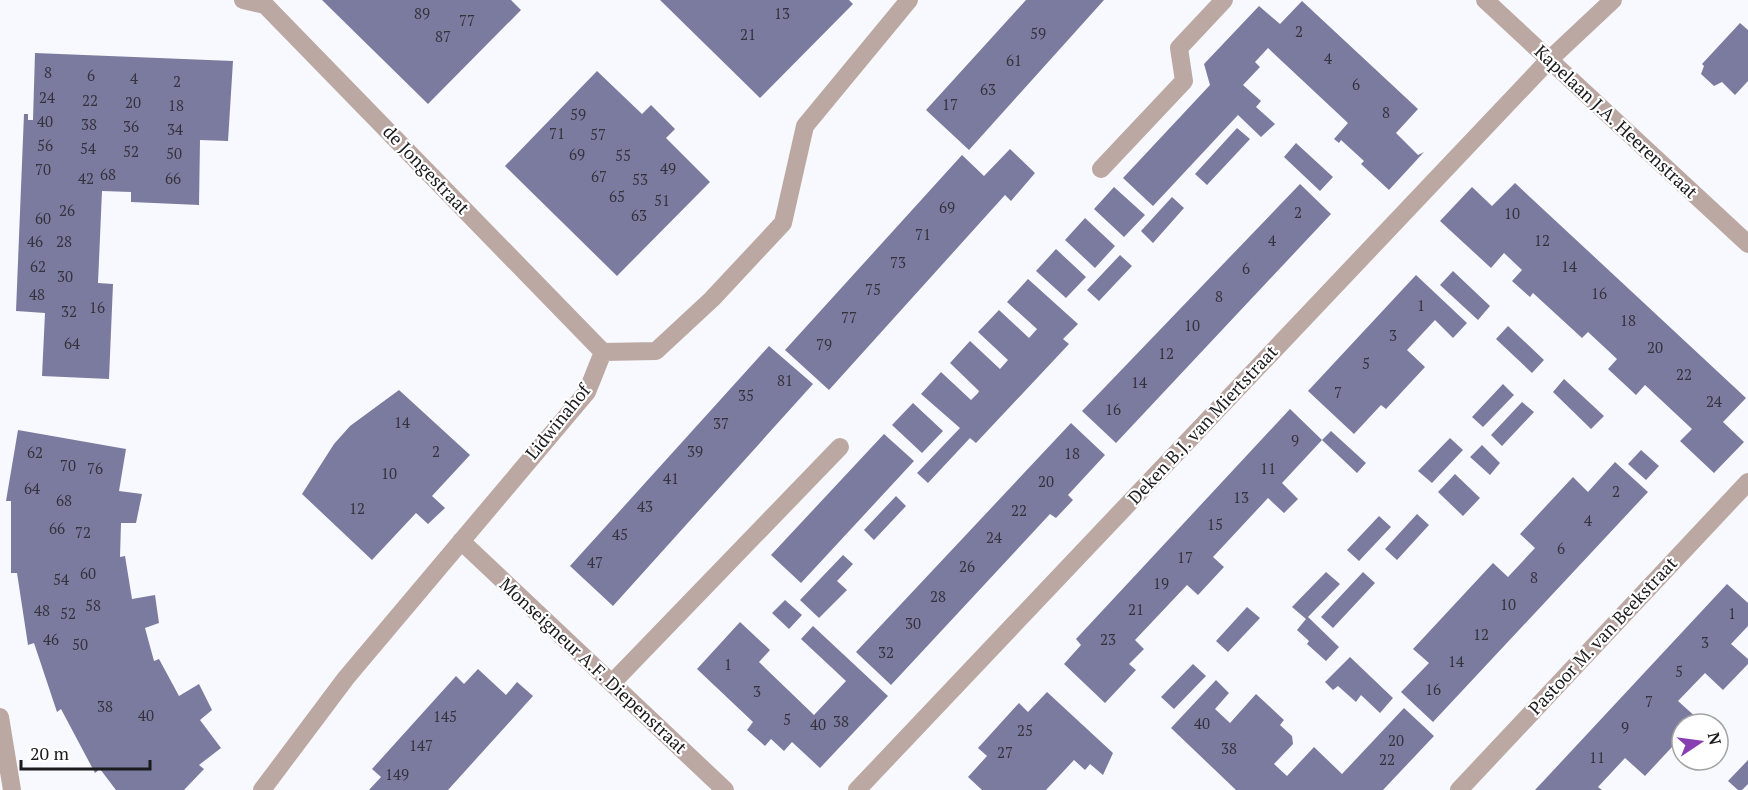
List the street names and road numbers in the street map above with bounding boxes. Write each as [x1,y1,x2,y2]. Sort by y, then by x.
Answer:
street label: Kapelaan J.A. Heerenstraat [1530,39,1704,204]
street label: de Jongestraat [378,120,476,219]
street label: Deken B.J. van Miertstraat [1122,339,1283,509]
street label: Lidwinahof [519,377,596,464]
street label: Pastoor M. van Beekstraat [1523,551,1682,719]
street label: Monseigneur A.F. Diepenstraat [495,572,693,759]

